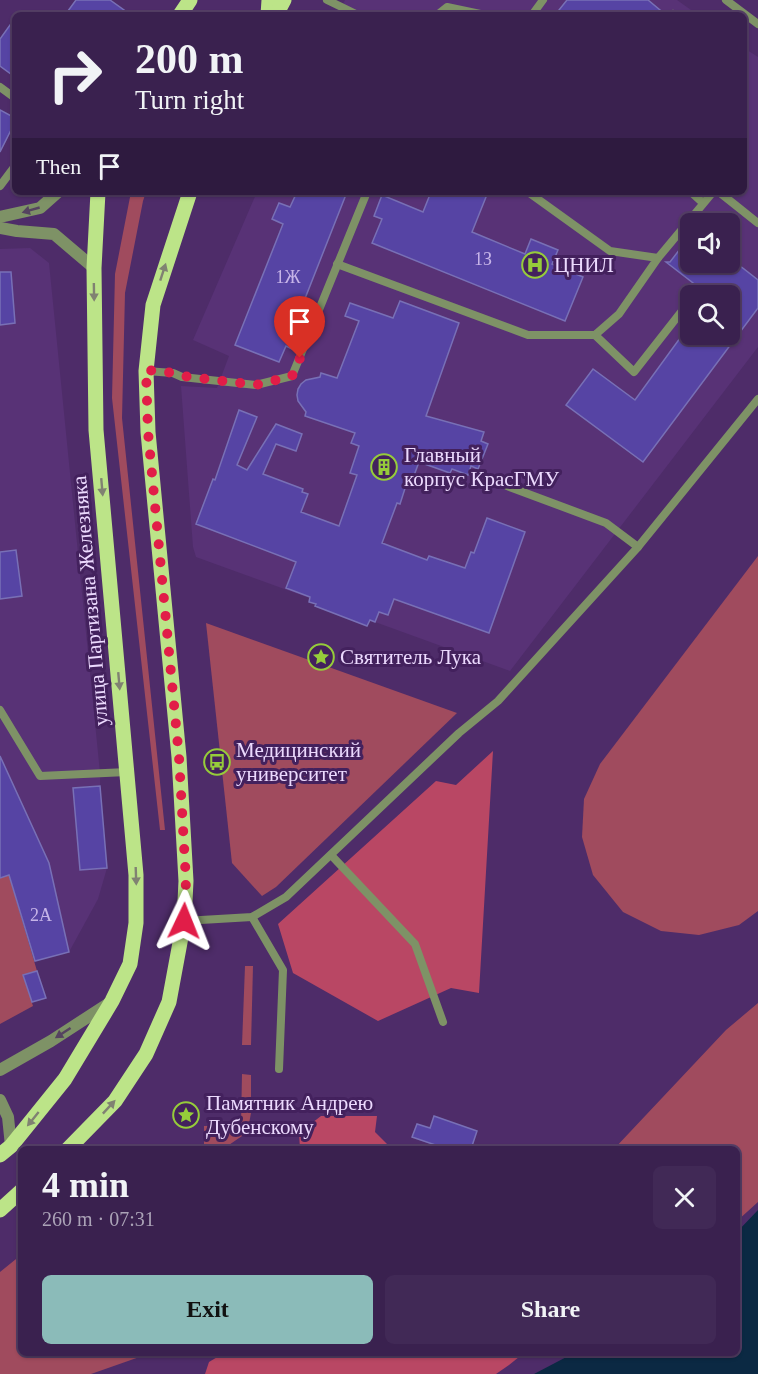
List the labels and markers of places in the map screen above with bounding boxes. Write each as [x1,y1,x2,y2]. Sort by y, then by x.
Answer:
hospital icon: ЦНИЛ [520,250,550,280]
place label: ЦНИЛ [554,253,614,277]
pin [274,296,325,358]
place label: Главный корпус КрасГМУ [404,443,559,491]
building icon: Главный корпус КрасГМУ [369,452,399,482]
place icon: Святитель Лука [306,642,336,672]
place label: Святитель Лука [340,645,482,669]
place label: Медицинский университет [236,738,361,786]
bus stop icon: Медицинский университет [202,747,232,777]
place label: Памятник Андрею Дубенскому [206,1091,373,1139]
place icon: Памятник Андрею Дубенскому [171,1100,201,1130]

